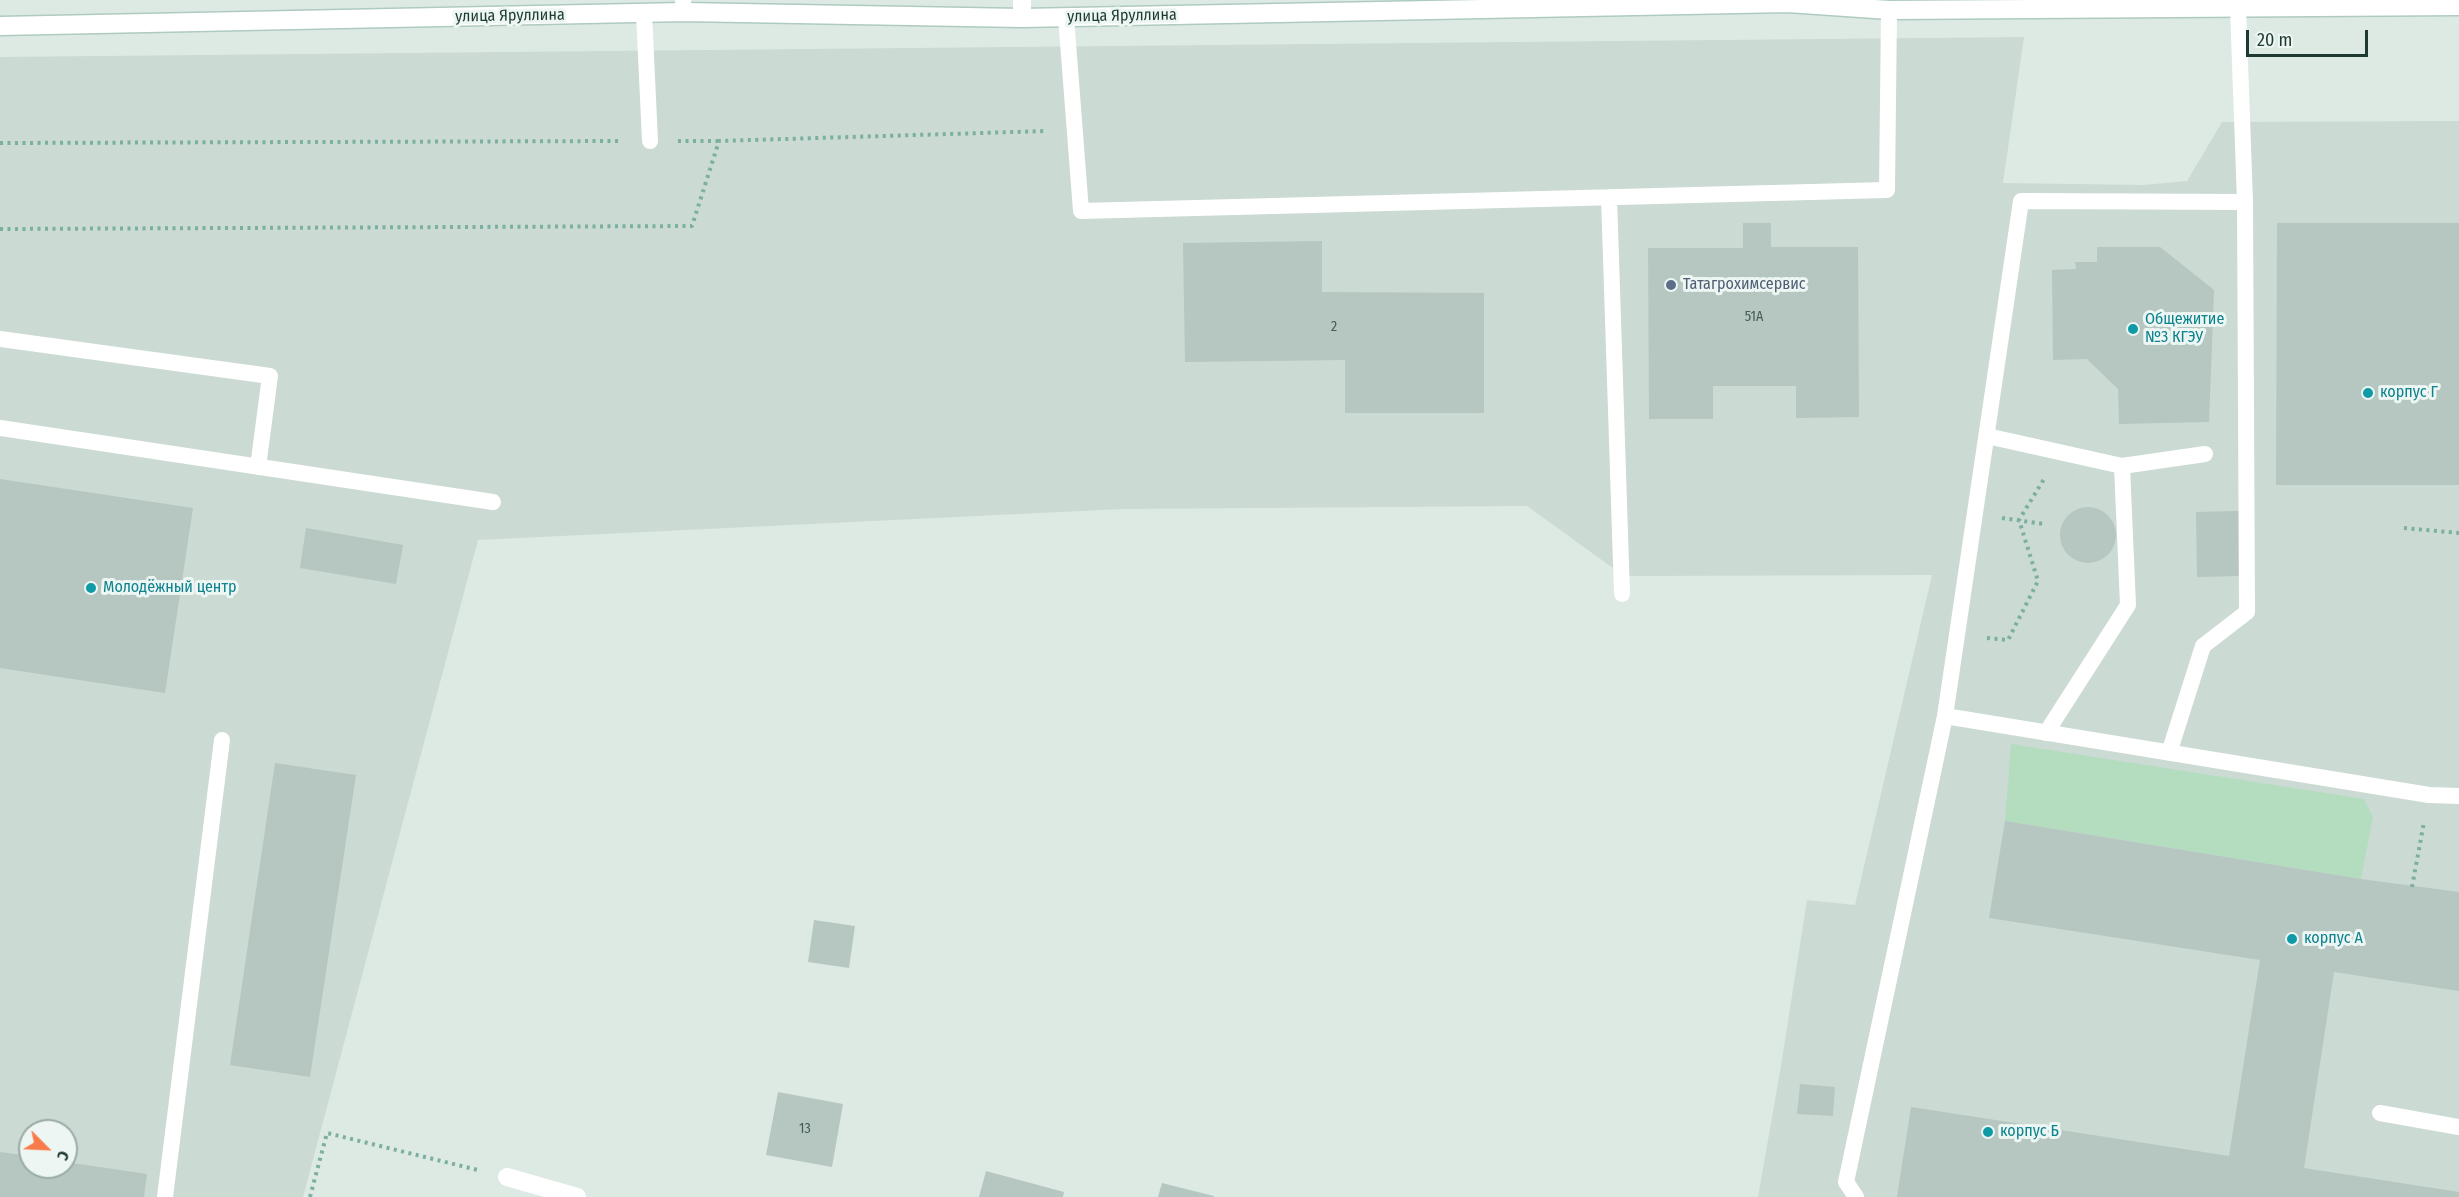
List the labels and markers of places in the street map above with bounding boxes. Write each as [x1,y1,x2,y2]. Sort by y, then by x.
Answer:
place label: Татагрохимсервис [1683,275,1806,295]
marker: Татагрохимсервис [1664,278,1678,292]
place label: Общежитие №3 КГЭУ [2145,310,2224,348]
marker: Общежитие №3 КГЭУ [2126,322,2140,336]
place label: корпус Г [2380,383,2438,403]
marker: корпус Г [2361,386,2375,400]
place label: Молодёжный центр [103,578,236,598]
marker: Молодёжный центр [84,581,98,595]
place label: корпус А [2304,929,2363,949]
marker: корпус А [2285,932,2299,946]
place label: корпус Б [2000,1122,2059,1142]
marker: корпус Б [1981,1125,1995,1139]

